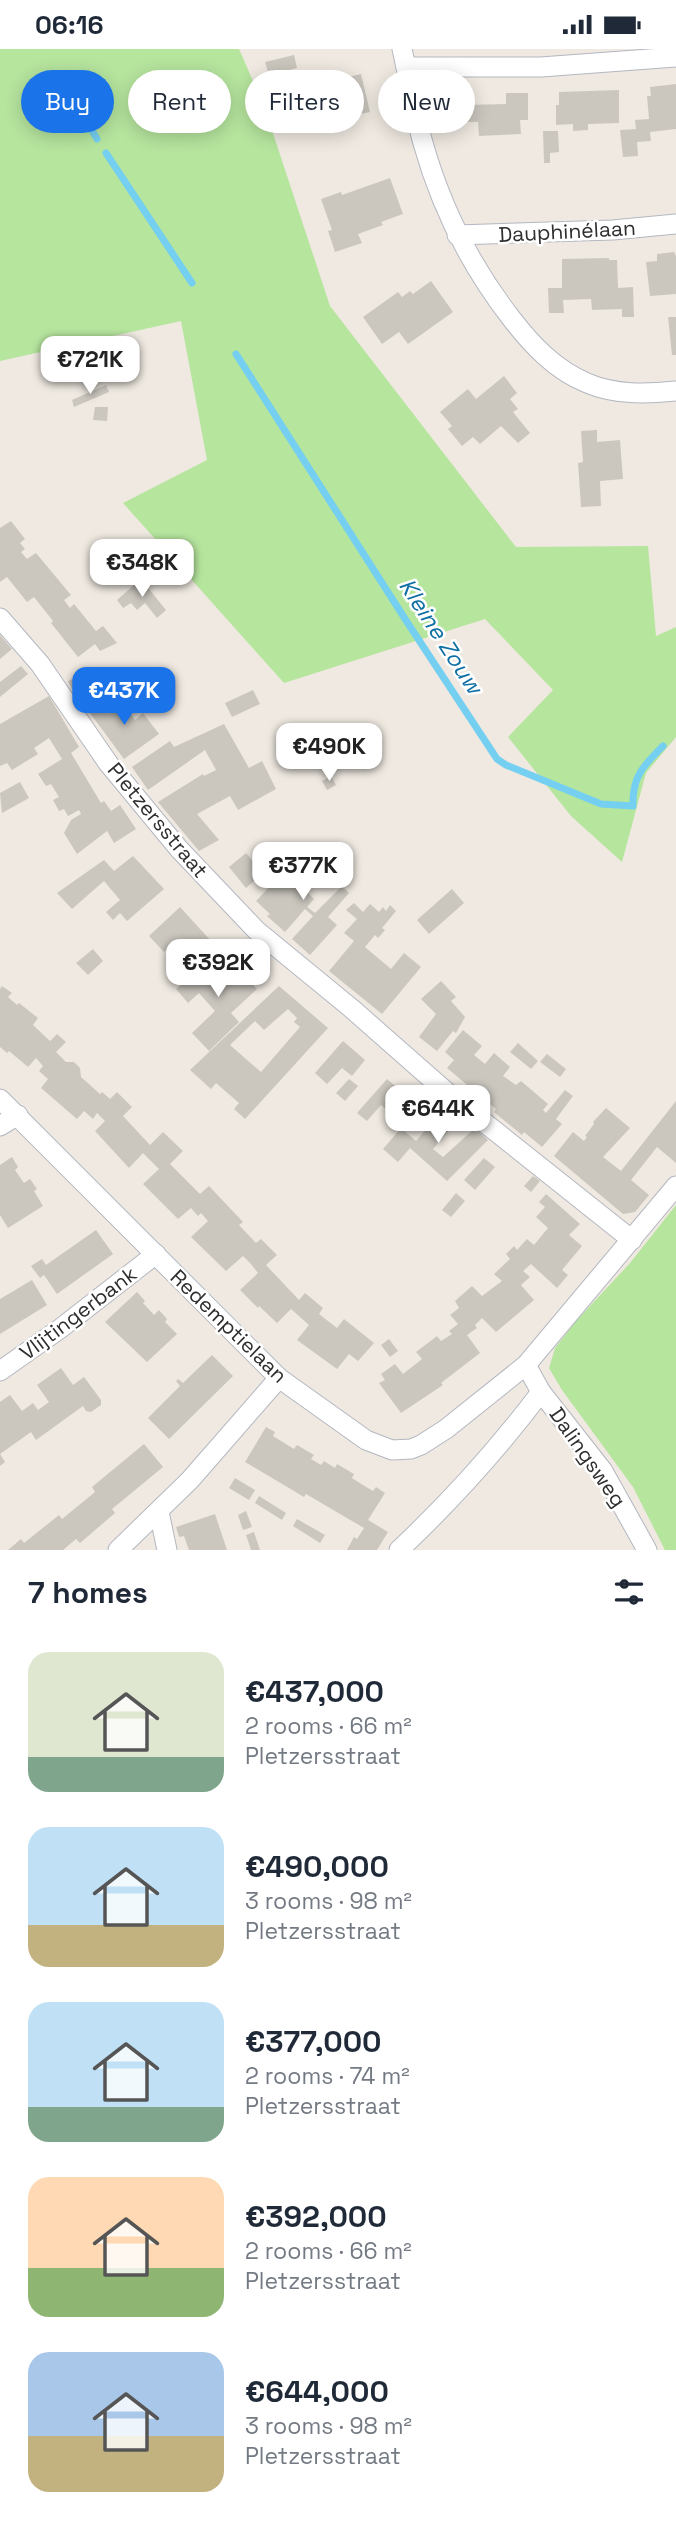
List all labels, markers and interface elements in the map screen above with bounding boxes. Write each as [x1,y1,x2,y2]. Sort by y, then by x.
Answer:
text: 06:16 [35,8,103,42]
chip: Buy [21,70,114,133]
chip: Rent [128,70,231,133]
chip: Filters [245,70,364,133]
chip: New [378,70,475,133]
street label: Dauphinélaan [498,214,636,248]
pin: €721K [41,337,139,396]
text: €721K [57,344,123,374]
pin: €348K [93,539,191,599]
text: €348K [106,547,178,577]
water label: Kleine Zouw [392,572,491,702]
pin: €437K [75,667,173,727]
text: €437K [88,675,160,705]
pin: €490K [280,723,378,783]
text: €490K [292,731,366,761]
street label: Pletzersstraat [102,757,214,883]
pin: €377K [254,843,352,902]
text: €377K [268,850,338,880]
pin: €392K [169,939,267,999]
text: €392K [182,947,254,977]
pin: €644K [389,1085,487,1145]
text: €644K [401,1093,475,1123]
street label: Vlijtingerbank [14,1260,142,1366]
street label: Redemptielaan [165,1263,293,1389]
street label: Dalingsweg [544,1402,632,1512]
text: 7 homes [28,1573,148,1612]
icon: filters [610,1573,648,1611]
text: €437,000 [245,1672,384,1711]
icon: home [84,1680,168,1764]
text: 2 rooms · 66 m² [245,1711,412,1741]
text: Pletzersstraat [245,1741,401,1771]
text: €490,000 [245,1847,389,1886]
icon: home [84,1855,168,1939]
text: 3 rooms · 98 m² [245,1886,412,1916]
text: Pletzersstraat [245,1916,401,1946]
text: €377,000 [245,2022,382,2061]
icon: home [84,2030,168,2114]
text: 2 rooms · 74 m² [245,2061,410,2091]
text: Pletzersstraat [245,2091,401,2121]
text: €392,000 [245,2197,387,2236]
icon: home [84,2205,168,2289]
text: 2 rooms · 66 m² [245,2236,412,2266]
text: Pletzersstraat [245,2266,401,2296]
text: €644,000 [245,2372,389,2411]
icon: home [84,2380,168,2464]
text: 3 rooms · 98 m² [245,2411,412,2441]
text: Pletzersstraat [245,2441,401,2471]

